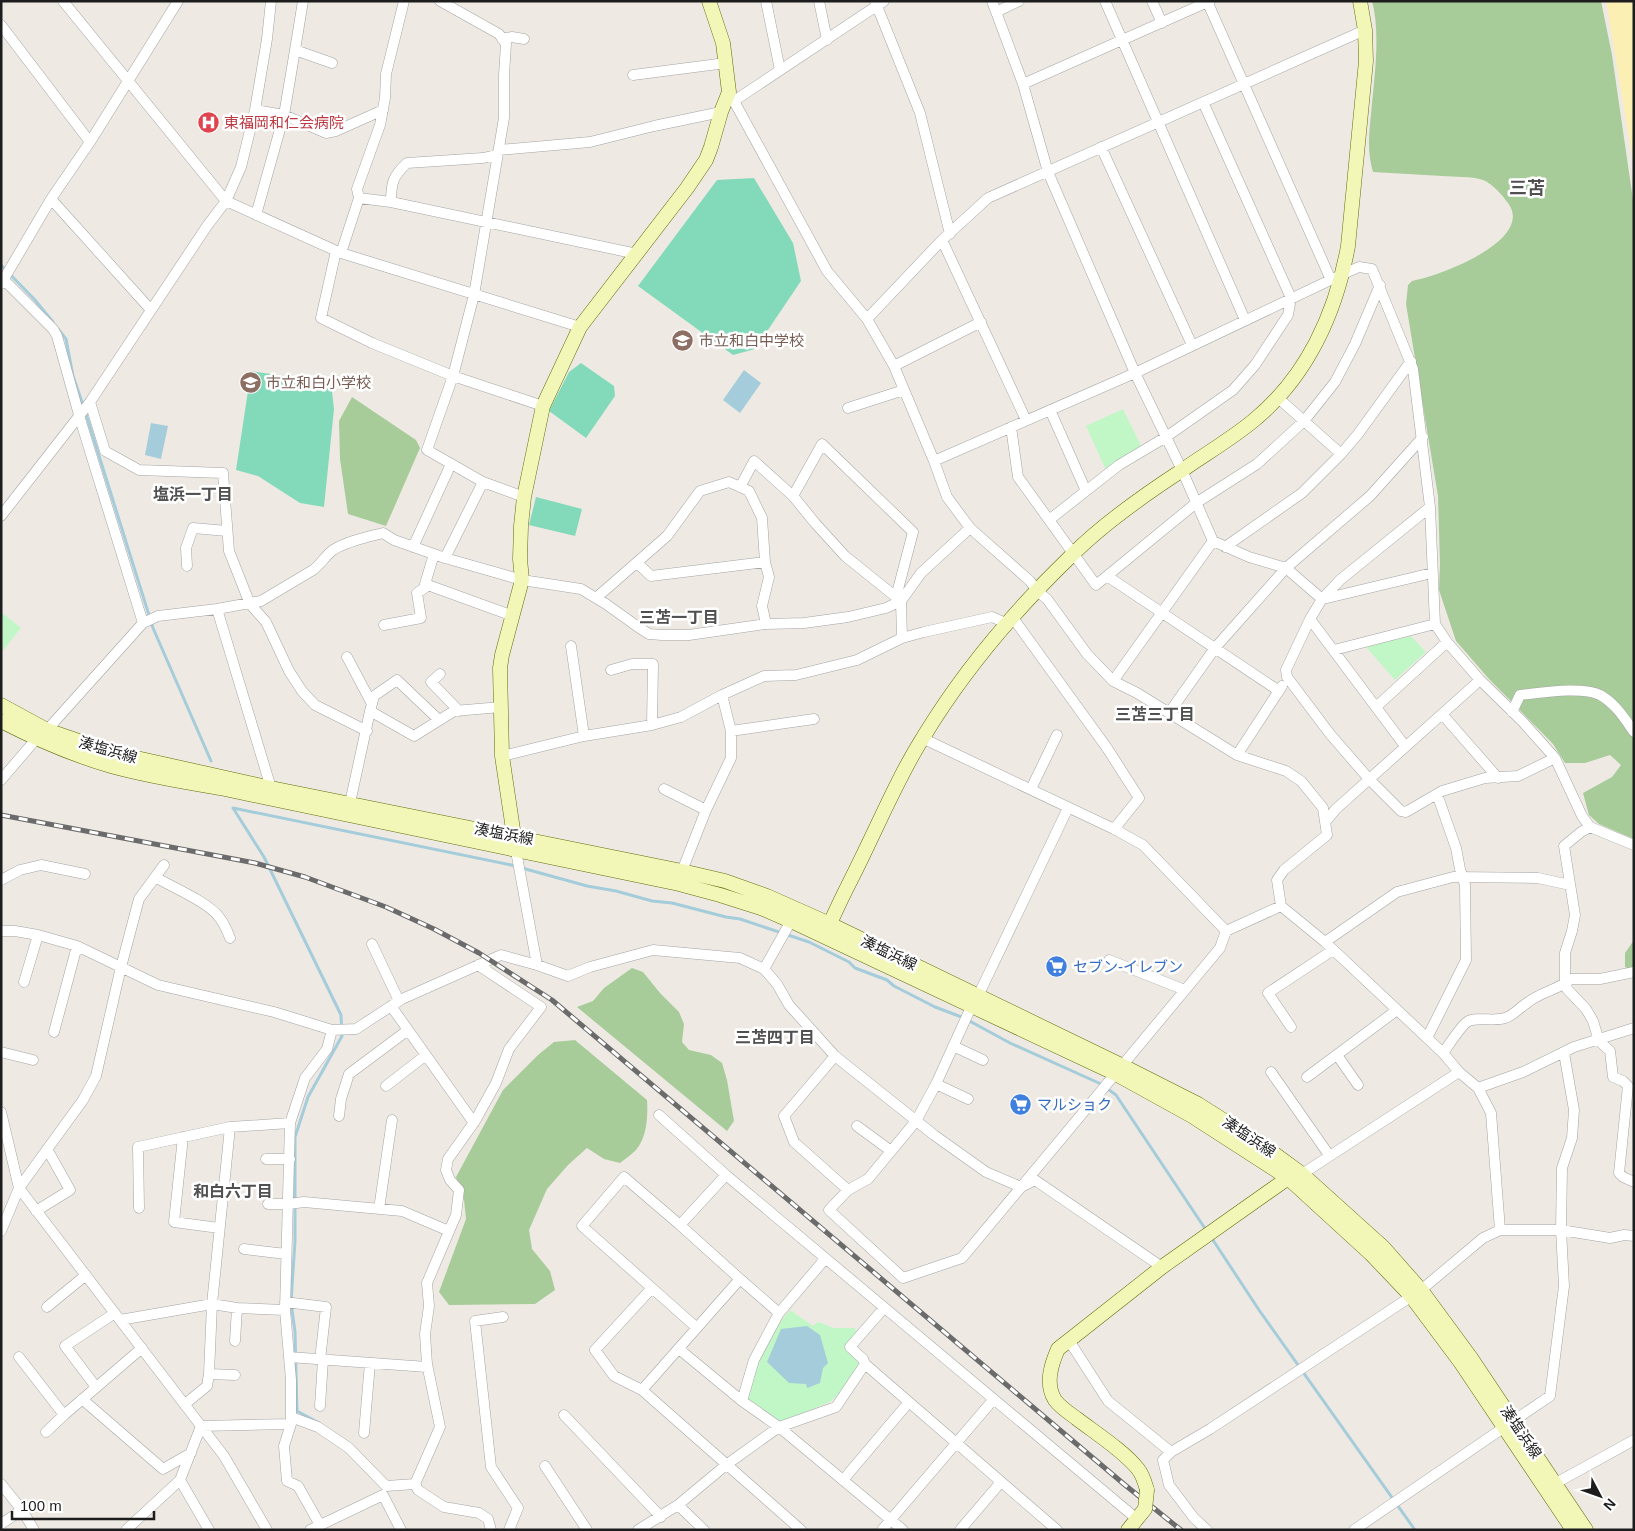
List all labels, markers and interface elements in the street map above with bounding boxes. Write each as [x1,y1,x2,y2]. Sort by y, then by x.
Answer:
hospital icon: 東福岡和仁会病院 [196,111,220,135]
place label: 東福岡和仁会病院 [224,114,344,131]
district label: 三苫 [1509,178,1545,198]
school or university icon: 市立和白中学校 [671,329,695,353]
place label: 市立和白中学校 [699,332,804,349]
school or university icon: 市立和白小学校 [238,371,262,395]
place label: 市立和白小学校 [266,374,371,391]
district label: 塩浜一丁目 [153,485,233,503]
district label: 三苫一丁目 [639,609,719,626]
district label: 三苫三丁目 [1115,706,1195,723]
street label: 湊塩浜線 [77,733,139,766]
street label: 湊塩浜線 [473,819,535,848]
street label: 湊塩浜線 [859,932,920,973]
supermarket icon: セブン-イレブン [1045,955,1069,979]
place label: セブン-イレブン [1073,958,1183,975]
district label: 三苫四丁目 [735,1029,815,1046]
supermarket icon: マルショク [1009,1093,1033,1117]
place label: マルショク [1037,1096,1112,1113]
street label: 湊塩浜線 [1220,1113,1279,1160]
district label: 和白六丁目 [193,1183,273,1200]
street label: 湊塩浜線 [1498,1402,1545,1461]
north arrow [1575,1471,1625,1521]
scale bar [12,1488,155,1520]
text: N [1600,1495,1619,1514]
text: 100 m [20,1497,62,1514]

